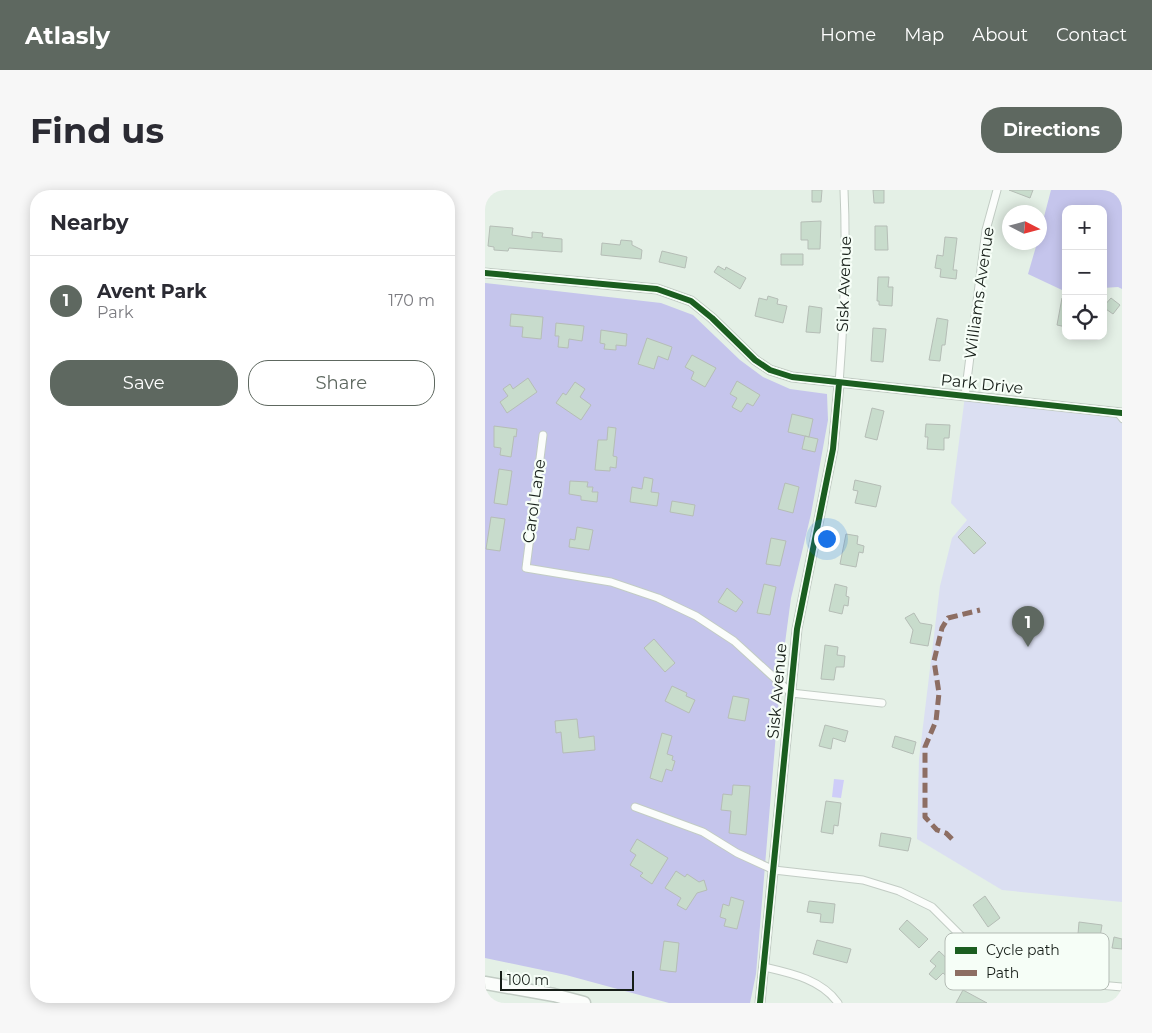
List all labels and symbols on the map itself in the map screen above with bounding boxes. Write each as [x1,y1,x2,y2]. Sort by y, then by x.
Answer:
north arrow [1002,205,1047,250]
street label: Williams Avenue [960,226,998,360]
street label: Sisk Avenue [833,236,855,332]
street label: Park Drive [940,370,1024,398]
street label: Carol Lane [519,458,549,544]
your location [814,526,840,552]
pin: 1 [1012,606,1044,647]
street label: Sisk Avenue [763,642,791,740]
legend [945,933,1109,990]
text: Cycle path [986,941,1060,959]
text: Path [986,964,1019,982]
scale bar [500,968,634,991]

